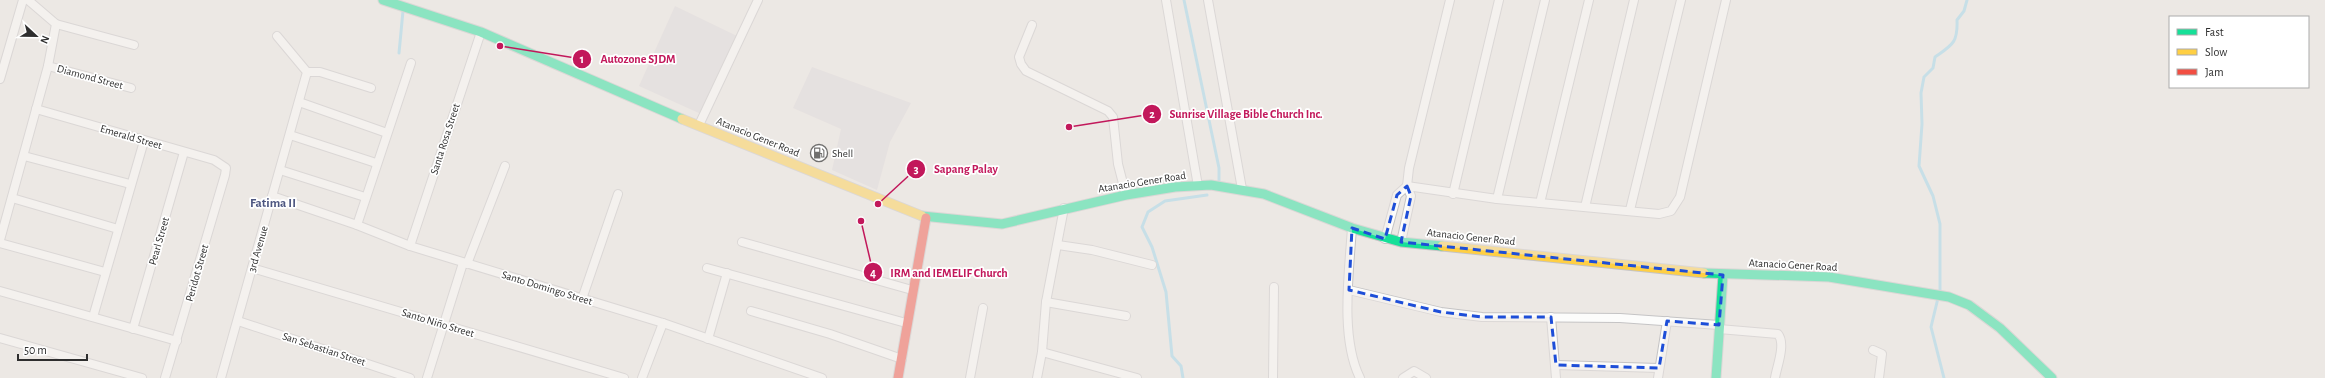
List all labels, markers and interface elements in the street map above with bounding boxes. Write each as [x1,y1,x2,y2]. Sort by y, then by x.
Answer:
north arrow [16,16,56,56]
legend [2169,16,2309,88]
text: Fast [2205,26,2224,38]
text: N [38,34,51,45]
text: Slow [2205,46,2227,58]
callout: Autozone SJDM [572,47,683,71]
text: 1 [580,53,584,65]
text: Autozone SJDM [600,53,676,65]
street label: Diamond Street [56,63,125,91]
text: Jam [2205,66,2224,78]
street label: Santa Rosa Street [428,102,462,176]
callout: Sunrise Village Bible Church Inc. [1142,102,1331,126]
text: 2 [1149,108,1155,120]
text: Sunrise Village Bible Church Inc. [1169,108,1323,120]
street label: Atanacio Gener Road [715,115,802,159]
street label: Emerald Street [99,123,164,151]
fuel station icon: Shell [809,143,829,163]
place label: Shell [832,148,853,159]
callout: Sapang Palay [906,157,1006,181]
text: 3 [913,163,919,175]
text: Sapang Palay [934,163,999,176]
street label: Atanacio Gener Road [1097,170,1187,194]
district label: Fatima II [250,197,296,210]
street label: Pearl Street [147,215,171,266]
street label: 3rd Avenue [246,225,270,273]
street label: Atanacio Gener Road [1426,227,1516,247]
street label: Peridot Street [184,243,211,303]
street label: Atanacio Gener Road [1748,257,1838,273]
callout: IRM and IEMELIF Church [863,260,1016,284]
text: 4 [870,267,876,279]
text: IRM and IEMELIF Church [890,267,1008,279]
street label: Santo Domingo Street [500,269,594,307]
street label: Santo Niño Street [400,307,476,339]
street label: San Sebastian Street [281,330,367,368]
scale bar [18,336,87,362]
text: 50 m [24,344,47,356]

